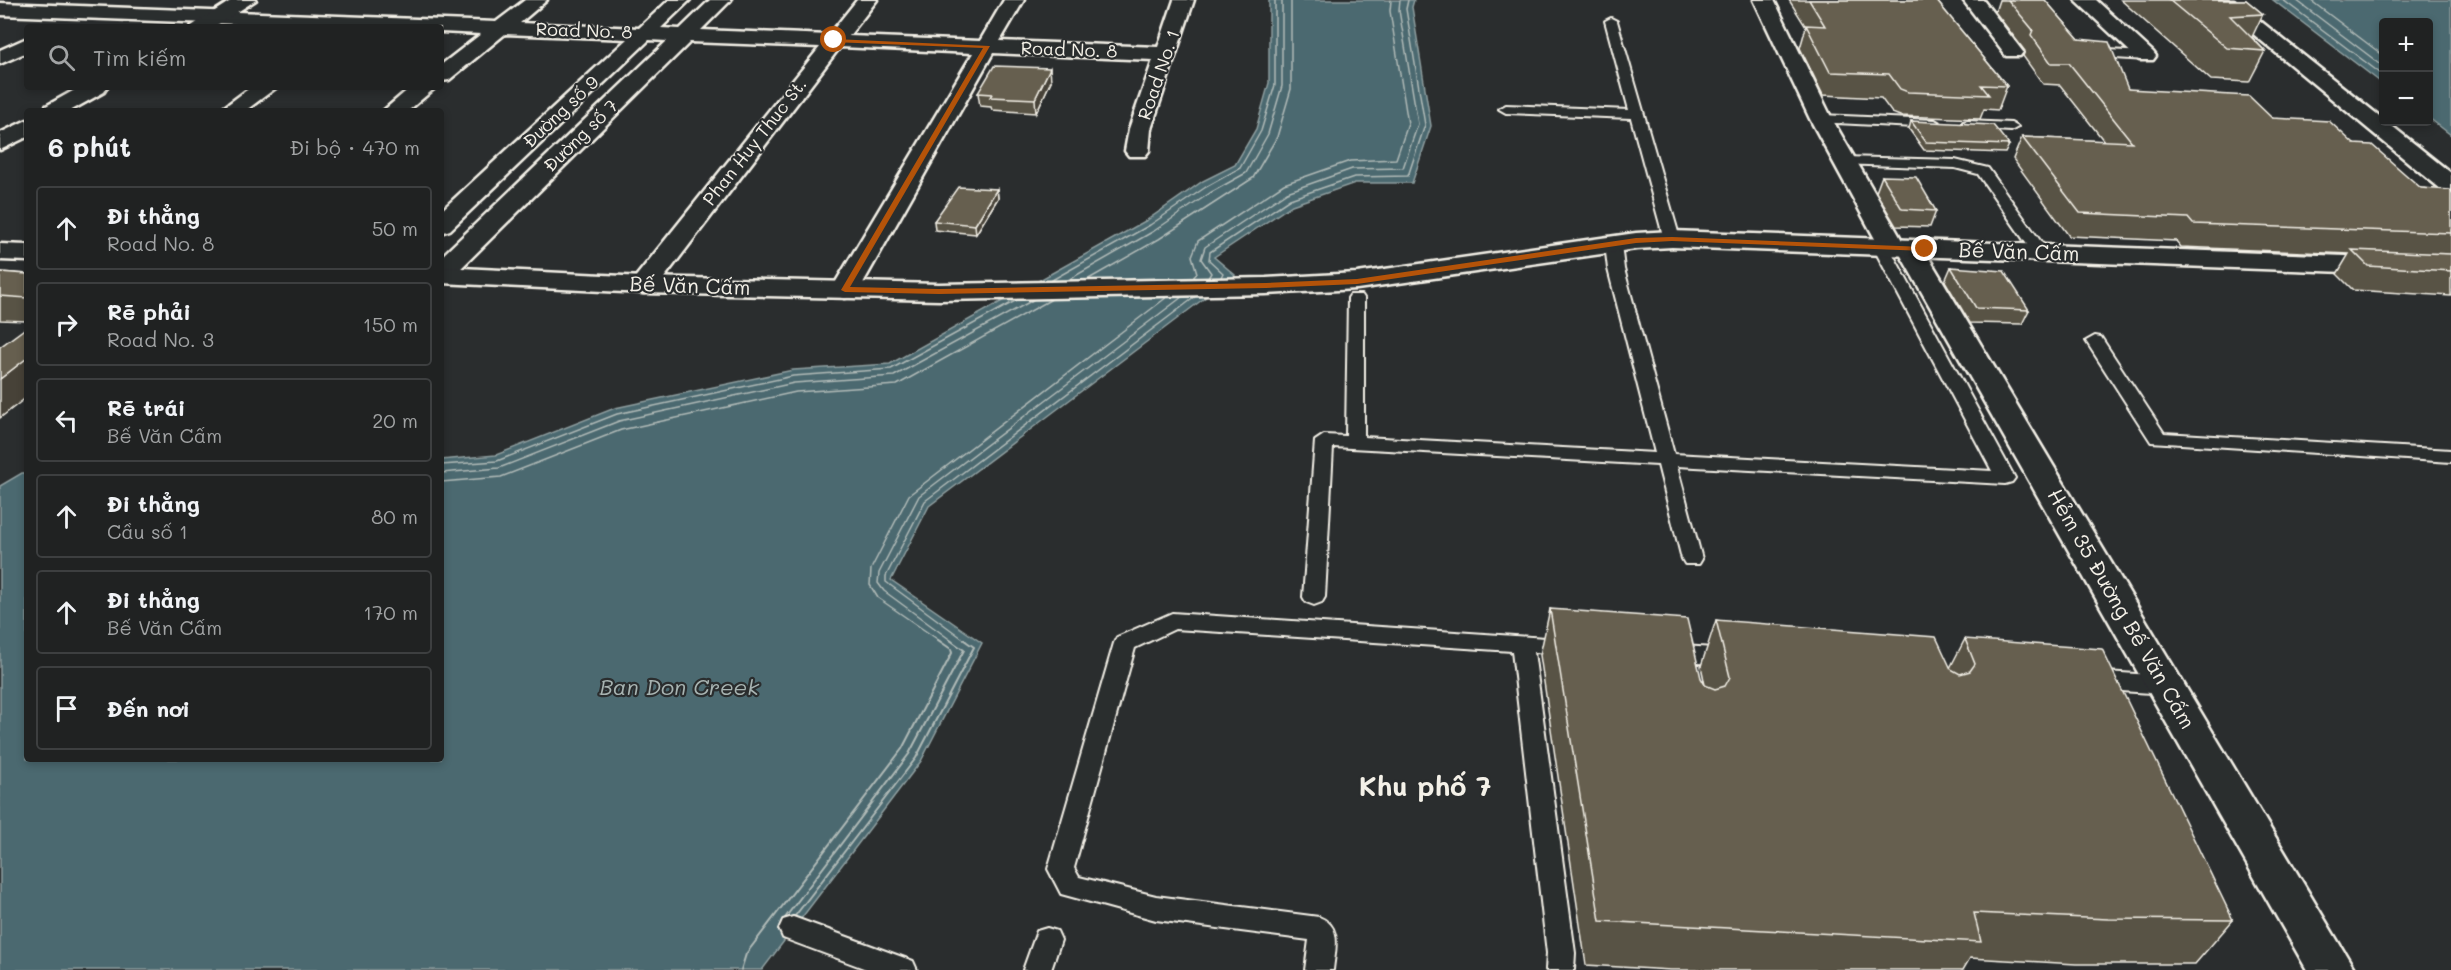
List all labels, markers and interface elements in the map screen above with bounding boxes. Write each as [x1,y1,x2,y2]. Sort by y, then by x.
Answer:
street label: Road No. 8 [535,16,633,44]
map controls [2379,18,2433,126]
button: + [2379,18,2433,72]
search box [24,24,444,90]
route start [820,26,846,52]
street label: Road No. 1 [1131,26,1185,123]
street label: Road No. 8 [1020,35,1118,63]
icon: search [45,41,78,74]
text: Tìm kiếm [93,43,186,72]
street label: Đường số 9 [517,70,604,153]
button: − [2379,72,2433,126]
street label: Phan Huy Thuc St. [697,73,812,210]
street label: Đường số 7 [538,94,623,177]
text: 6 phút [48,130,131,164]
text: Đi bộ · 470 m [289,134,420,160]
text: Đi thẳng [107,201,200,230]
icon: ahead [50,212,83,245]
text: 50 m [372,215,418,241]
text: Road No. 8 [107,230,214,256]
route end [1911,235,1937,261]
street label: Bế Văn Cấm [1958,235,2080,266]
street label: Bế Văn Cấm [629,269,751,300]
text: Rẽ phải [107,297,191,326]
icon: right [50,308,83,341]
text: 150 m [363,311,418,337]
text: Road No. 3 [107,326,214,352]
text: Rẽ trái [107,393,185,422]
icon: left [50,404,83,437]
text: 20 m [372,407,418,433]
text: Bế Văn Cấm [107,422,222,448]
street label: Hẻm 35 Đường Bế Văn Cấm [2042,483,2202,733]
text: Đi thẳng [107,489,200,518]
icon: ahead [50,500,83,533]
text: 80 m [371,503,418,529]
text: Cầu số 1 [107,518,188,544]
text: Đi thẳng [107,585,200,614]
icon: ahead [50,596,83,629]
text: 170 m [363,599,418,625]
text: Bế Văn Cấm [107,614,222,640]
water label: Ban Don Creek [599,672,760,701]
icon: arrive [50,692,83,725]
text: Đến nơi [107,694,190,723]
district label: Khu phố 7 [1359,768,1491,803]

